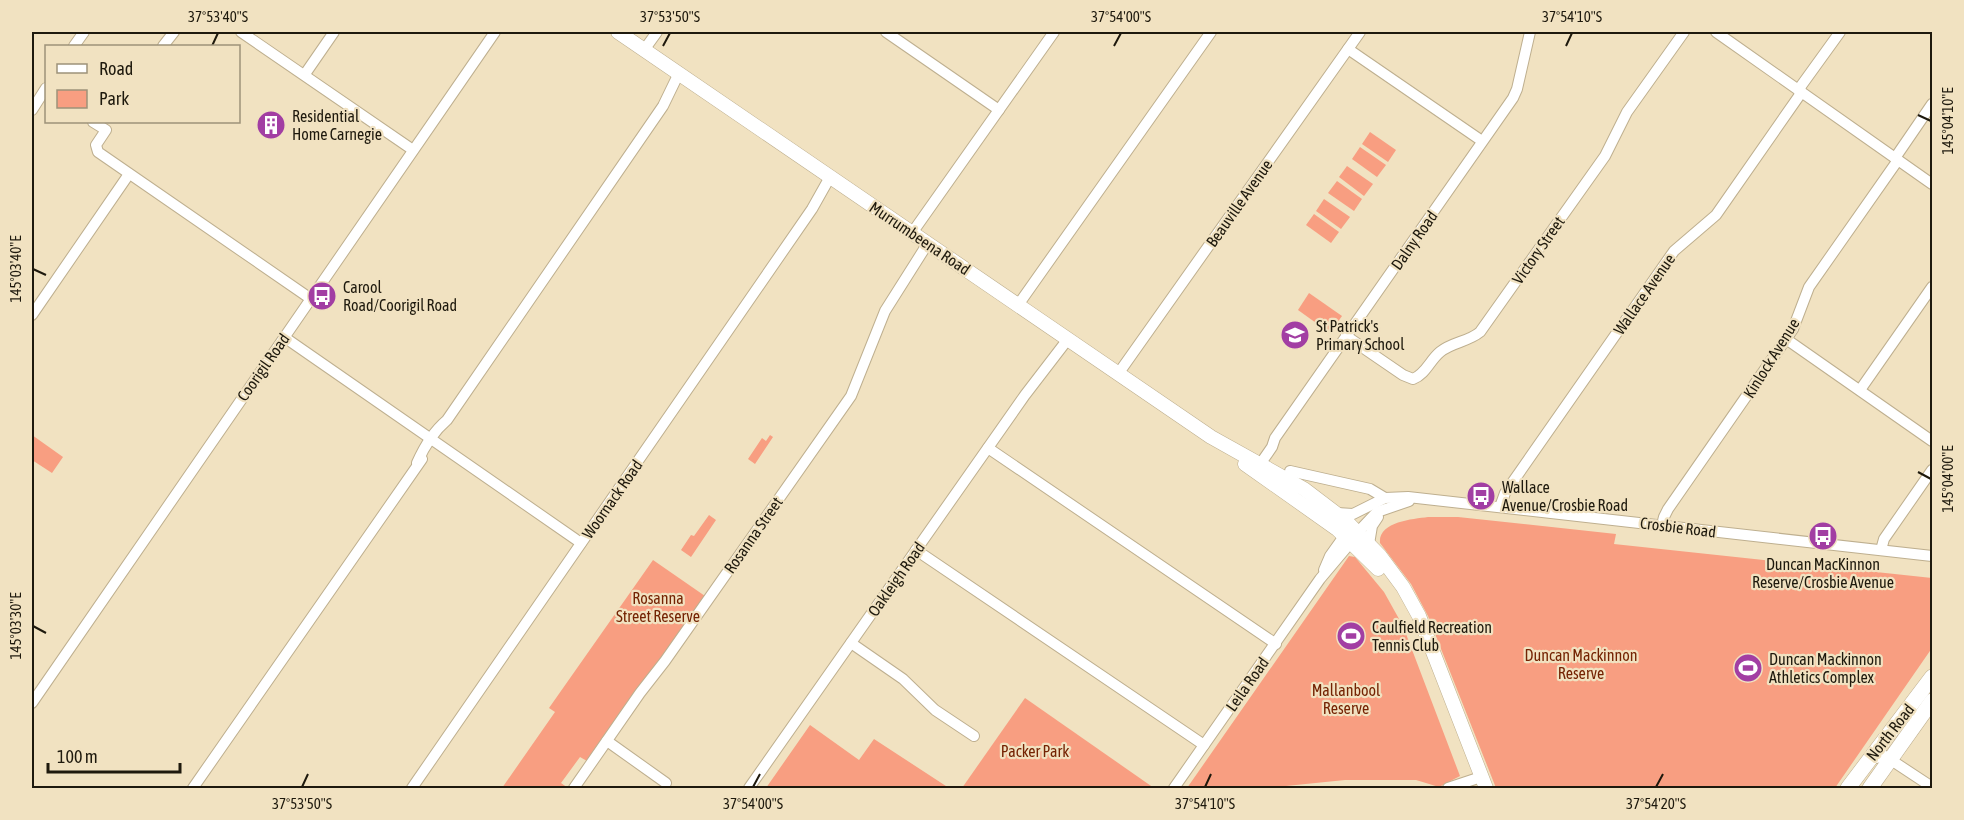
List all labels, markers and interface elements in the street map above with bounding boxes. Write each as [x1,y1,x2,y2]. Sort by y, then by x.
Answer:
text: 37°53'40"S [188,8,248,25]
text: 37°53'50"S [640,8,700,25]
text: 37°54'00"S [1091,8,1151,25]
text: 37°54'10"S [1542,8,1602,25]
legend [45,45,240,123]
text: Road [99,58,133,79]
text: 145°04'10"E [1939,87,1956,155]
text: Park [99,88,129,109]
place label: Residential Home Carnegie [292,107,382,144]
building icon: Residential Home Carnegie [255,109,287,141]
street label: Beauville Avenue [1202,156,1276,250]
street label: Murrumbeena Road [866,198,974,278]
street label: Dalny Road [1387,207,1442,273]
street label: Victory Street [1508,213,1569,288]
text: 145°03'40"E [7,235,24,303]
street label: Wallace Avenue [1610,250,1678,338]
place label: Carool Road/Coorigil Road [343,278,457,315]
bus stop icon: Carool Road/Coorigil Road [306,280,338,312]
street label: Kinlock Avenue [1739,315,1803,401]
place label: St Patrick's Primary School [1316,317,1405,354]
school or university icon: St Patrick's Primary School [1279,319,1311,351]
street label: Coorigil Road [233,330,294,405]
text: 145°04'00"E [1939,445,1956,513]
street label: Woornack Road [578,456,646,542]
place label: Wallace Avenue/Crosbie Road [1502,478,1628,514]
bus stop icon: Wallace Avenue/Crosbie Road [1465,480,1497,512]
street label: Rosanna Street [720,493,786,577]
street label: Crosbie Road [1639,513,1717,541]
bus stop icon: Duncan MacKinnon Reserve/Crosbie Avenue [1807,520,1839,552]
street label: Oakleigh Road [864,539,929,620]
place label: Duncan MacKinnon Reserve/Crosbie Avenue [1752,555,1894,591]
park label: Rosanna Street Reserve [616,589,700,625]
text: 145°03'30"E [7,592,24,660]
place label: Caulfield Recreation Tennis Club [1372,618,1492,654]
sports icon: Caulfield Recreation Tennis Club [1335,620,1367,652]
park label: Duncan Mackinnon Reserve [1525,646,1637,682]
place label: Duncan Mackinnon Athletics Complex [1769,650,1882,687]
sports icon: Duncan Mackinnon Athletics Complex [1732,652,1764,684]
street label: Leila Road [1222,654,1272,714]
park label: Mallanbool Reserve [1312,681,1381,717]
street label: North Road [1862,700,1918,764]
scale bar [48,736,180,774]
park label: Packer Park [1001,742,1069,760]
text: 100 m [57,746,98,767]
text: 37°53'50"S [272,795,332,812]
text: 37°54'00"S [723,795,783,812]
text: 37°54'10"S [1175,795,1235,812]
text: 37°54'20"S [1626,795,1686,812]

